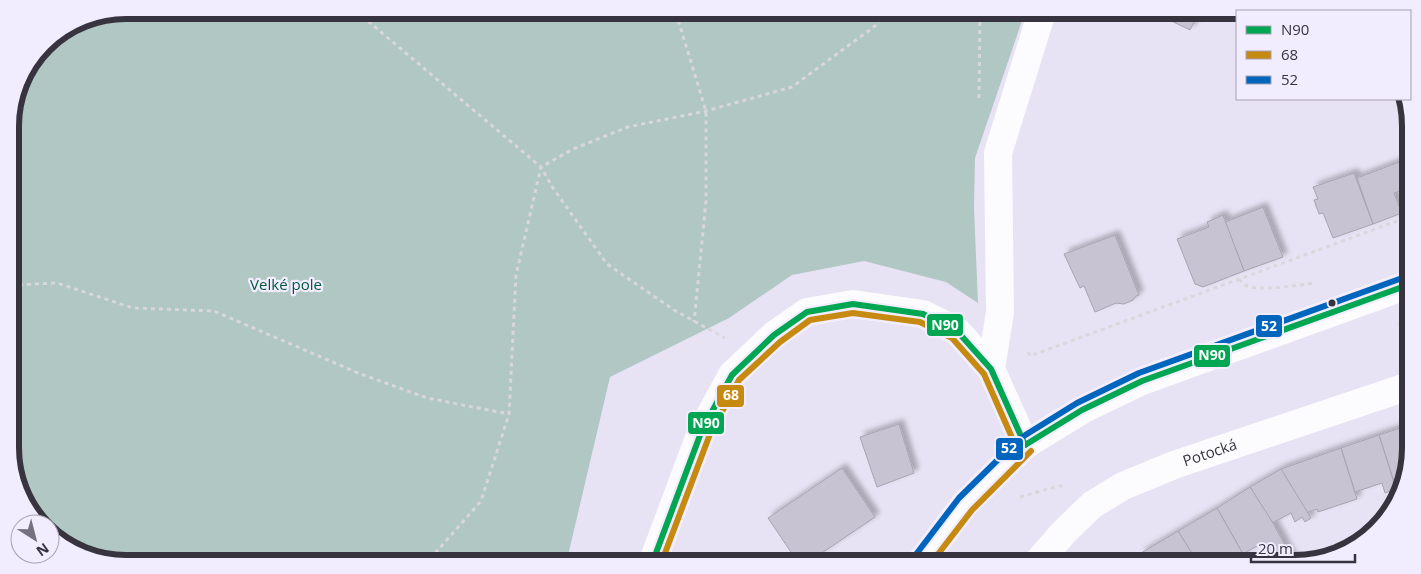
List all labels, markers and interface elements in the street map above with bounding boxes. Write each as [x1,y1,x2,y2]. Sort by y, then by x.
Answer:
legend [1236,10,1411,100]
text: N90 [1281,19,1309,39]
text: 68 [1281,44,1298,64]
text: 52 [1281,69,1298,89]
park label: Velké pole [250,274,322,294]
unlabelled marker [1327,298,1337,308]
line badge: N90 [926,313,964,337]
line badge: 52 [1255,314,1283,338]
text: N90 [931,315,959,334]
text: 52 [1261,316,1277,335]
line badge: N90 [1193,344,1231,368]
text: N90 [1198,345,1226,364]
line badge: 68 [716,384,745,408]
text: 68 [723,385,739,404]
line badge: N90 [687,411,725,435]
text: N90 [692,413,720,432]
street label: Potocká [1180,434,1239,470]
line badge: 52 [995,437,1024,461]
text: 52 [1001,438,1017,457]
north arrow [10,514,60,564]
scale bar [1251,532,1355,564]
text: 20 m [1258,538,1293,558]
text: N [33,539,53,561]

